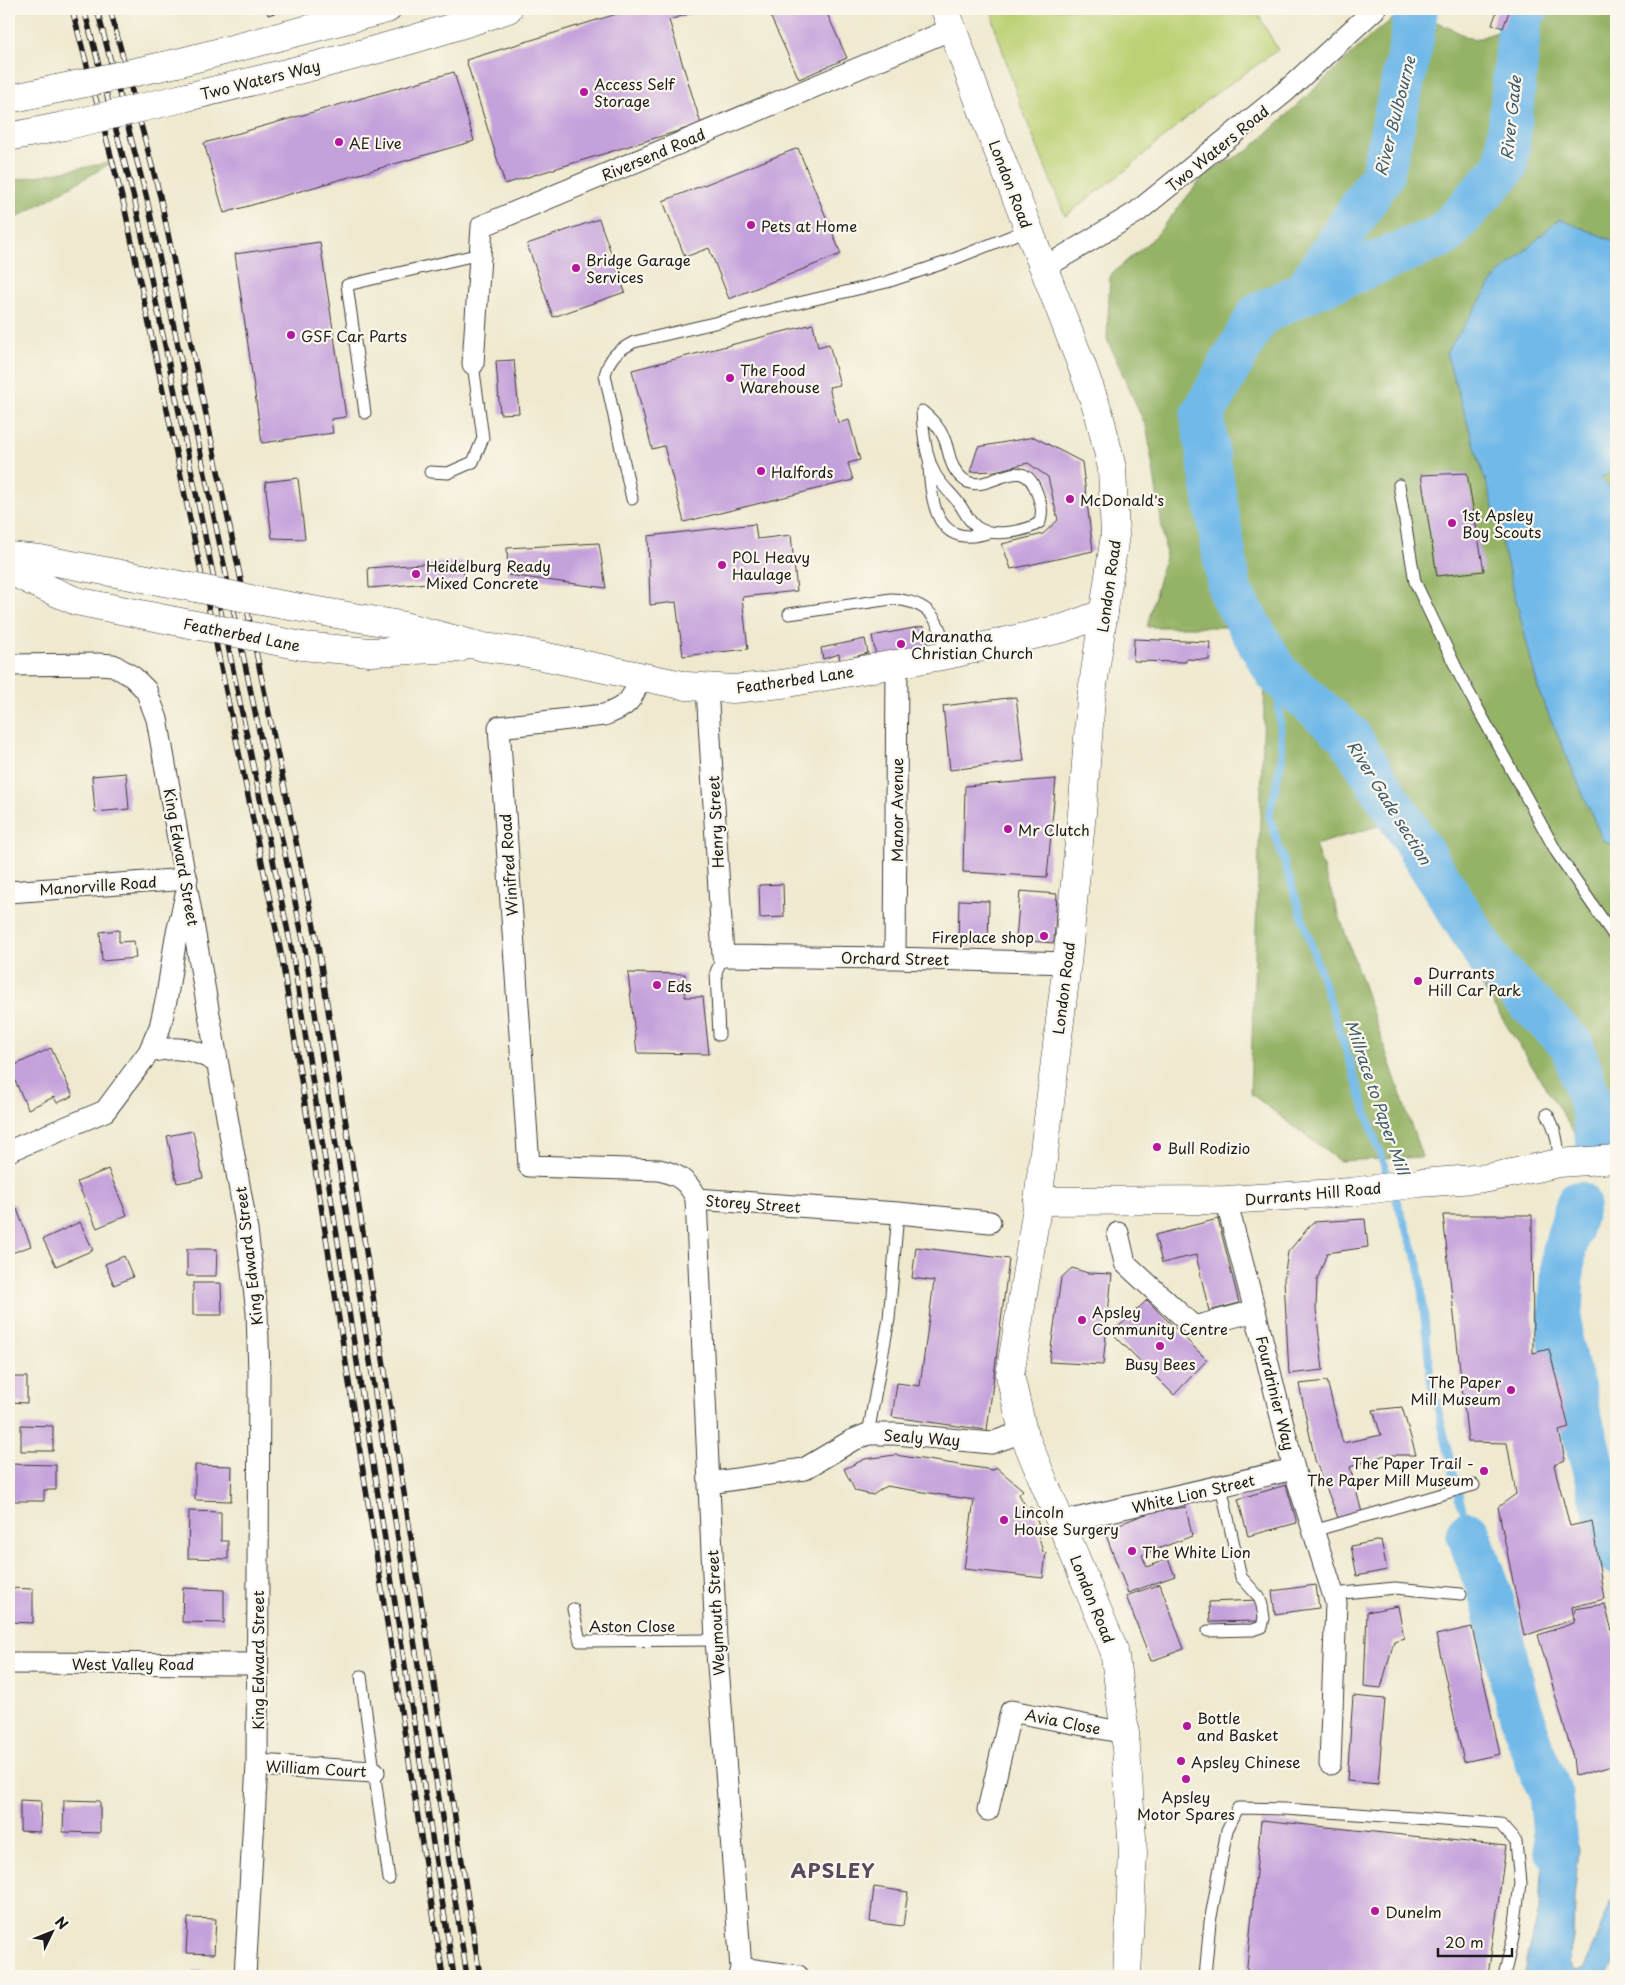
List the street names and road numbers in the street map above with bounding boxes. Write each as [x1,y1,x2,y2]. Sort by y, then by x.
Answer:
street label: Two Waters Way [198,53,322,105]
street label: Two Waters Road [1161,99,1273,197]
street label: Riversend Road [598,122,708,186]
street label: London Road [984,136,1038,232]
street label: London Road [1090,538,1126,634]
street label: Featherbed Lane [182,611,302,657]
street label: Featherbed Lane [735,659,855,699]
street label: Manor Avenue [885,758,908,862]
street label: Henry Street [701,775,729,869]
street label: King Edward Street [159,786,205,928]
street label: Winifred Road [493,813,523,917]
street label: Manorville Road [39,869,157,901]
street label: London Road [1046,940,1080,1036]
street label: Orchard Street [841,946,949,970]
street label: Durrants Hill Road [1244,1176,1382,1210]
street label: King Edward Street [228,1185,268,1327]
street label: Storey Street [705,1188,801,1218]
street label: Fourdrinier Way [1251,1333,1301,1453]
street label: Sealy Way [883,1423,961,1451]
street label: White Lion Street [1129,1468,1257,1518]
street label: Weymouth Street [700,1549,730,1677]
street label: London Road [1065,1552,1121,1646]
street label: King Edward Street [246,1590,269,1730]
street label: Aston Close [589,1614,675,1637]
street label: West Valley Road [72,1652,194,1675]
street label: Avia Close [1023,1702,1103,1740]
street label: William Court [265,1754,367,1782]

